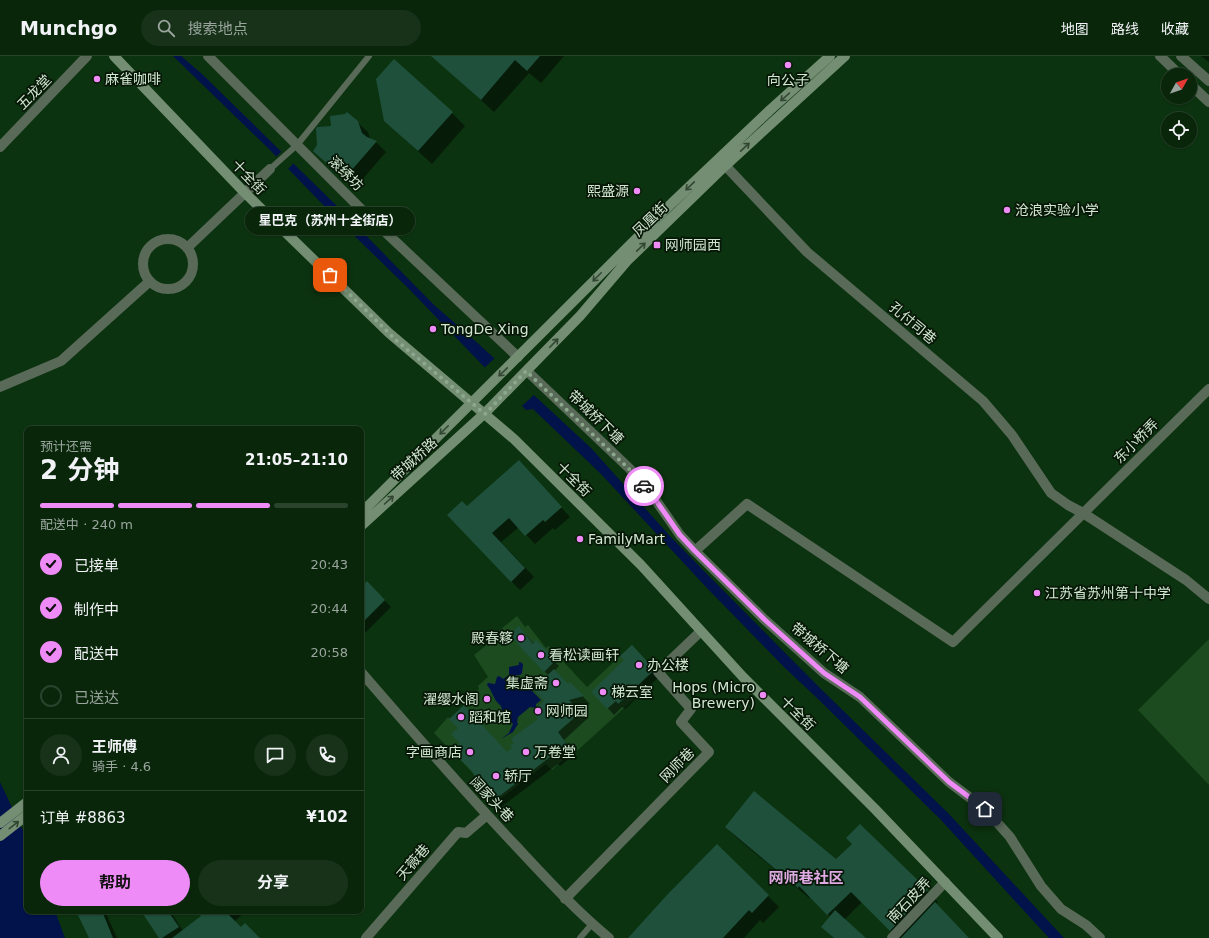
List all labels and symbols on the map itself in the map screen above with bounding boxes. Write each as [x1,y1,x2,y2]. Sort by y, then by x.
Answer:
marker: 向公子 [783,60,793,70]
north arrow [1161,68,1197,104]
street label: 五龙堂 [14,71,54,113]
place label: 麻雀咖啡 [105,71,161,87]
place label: 向公子 [767,72,809,88]
marker: 麻雀咖啡 [92,74,102,84]
one-way arrow [779,92,790,101]
one-way arrow [740,143,750,152]
street label: 滚绣坊 [325,152,367,194]
street label: 十全街 [229,156,269,198]
one-way arrow [685,181,695,191]
place label: 熙盛源 [587,183,629,199]
marker: 熙盛源 [632,186,642,196]
street label: 凤凰街 [629,199,671,239]
place label: 沧浪实验小学 [1015,202,1099,218]
marker: 沧浪实验小学 [1002,205,1012,215]
callout: 星巴克（苏州十全街店） [245,207,415,235]
place label: 网师园西 [665,237,721,253]
marker: 网师园西 [652,240,662,250]
one-way arrow [636,242,646,252]
pin [313,258,347,292]
one-way arrow [592,272,602,282]
street label: 孔付司巷 [886,299,940,347]
place label: TongDe Xing [440,321,529,337]
marker: TongDe Xing [428,324,438,334]
one-way arrow [549,338,558,348]
one-way arrow [498,367,508,377]
street label: 带城桥下塘 [565,387,627,447]
street label: 东小桥弄 [1111,416,1161,466]
one-way arrow [439,425,449,435]
street label: 带城桥路 [388,434,440,484]
street label: 十全街 [553,458,595,500]
courier [624,466,664,506]
one-way arrow [384,495,395,504]
place label: FamilyMart [588,531,665,547]
marker: FamilyMart [575,534,585,544]
place label: 江苏省苏州第十中学 [1045,585,1171,601]
marker: 江苏省苏州第十中学 [1032,588,1042,598]
street label: 带城桥下塘 [788,619,852,677]
place label: 殿春簃 [471,630,513,646]
marker: 殿春簃 [516,633,526,643]
place label: 看松读画轩 [549,647,619,663]
marker: 看松读画轩 [536,650,546,660]
place label: 办公楼 [647,657,689,673]
marker: 办公楼 [634,660,644,670]
place label: 集虚斋 [506,675,548,691]
marker: 集虚斋 [551,678,561,688]
place label: Hops (Micro Brewery) [672,679,755,711]
place label: 梯云室 [611,684,653,700]
marker: 梯云室 [598,687,608,697]
marker: Hops (Micro Brewery) [758,690,768,700]
place label: 濯缨水阁 [423,691,479,707]
street label: 十全街 [777,692,819,734]
marker: 濯缨水阁 [482,694,492,704]
place label: 网师园 [546,703,588,719]
marker: 网师园 [533,706,543,716]
place label: 蹈和馆 [469,709,511,725]
marker: 蹈和馆 [456,712,466,722]
place label: 字画商店 [406,744,462,760]
place label: 万卷堂 [534,744,576,760]
street label: 网师巷 [657,744,697,786]
marker: 字画商店 [465,747,475,757]
marker: 万卷堂 [521,747,531,757]
place label: 轿厅 [504,768,532,784]
marker: 轿厅 [491,771,501,781]
street label: 阔家头巷 [467,773,517,825]
pin [968,792,1002,826]
one-way arrow [8,821,19,829]
street label: 天薇巷 [393,841,433,883]
district label: 网师巷社区 [768,869,844,887]
street label: 南石皮弄 [884,874,934,926]

